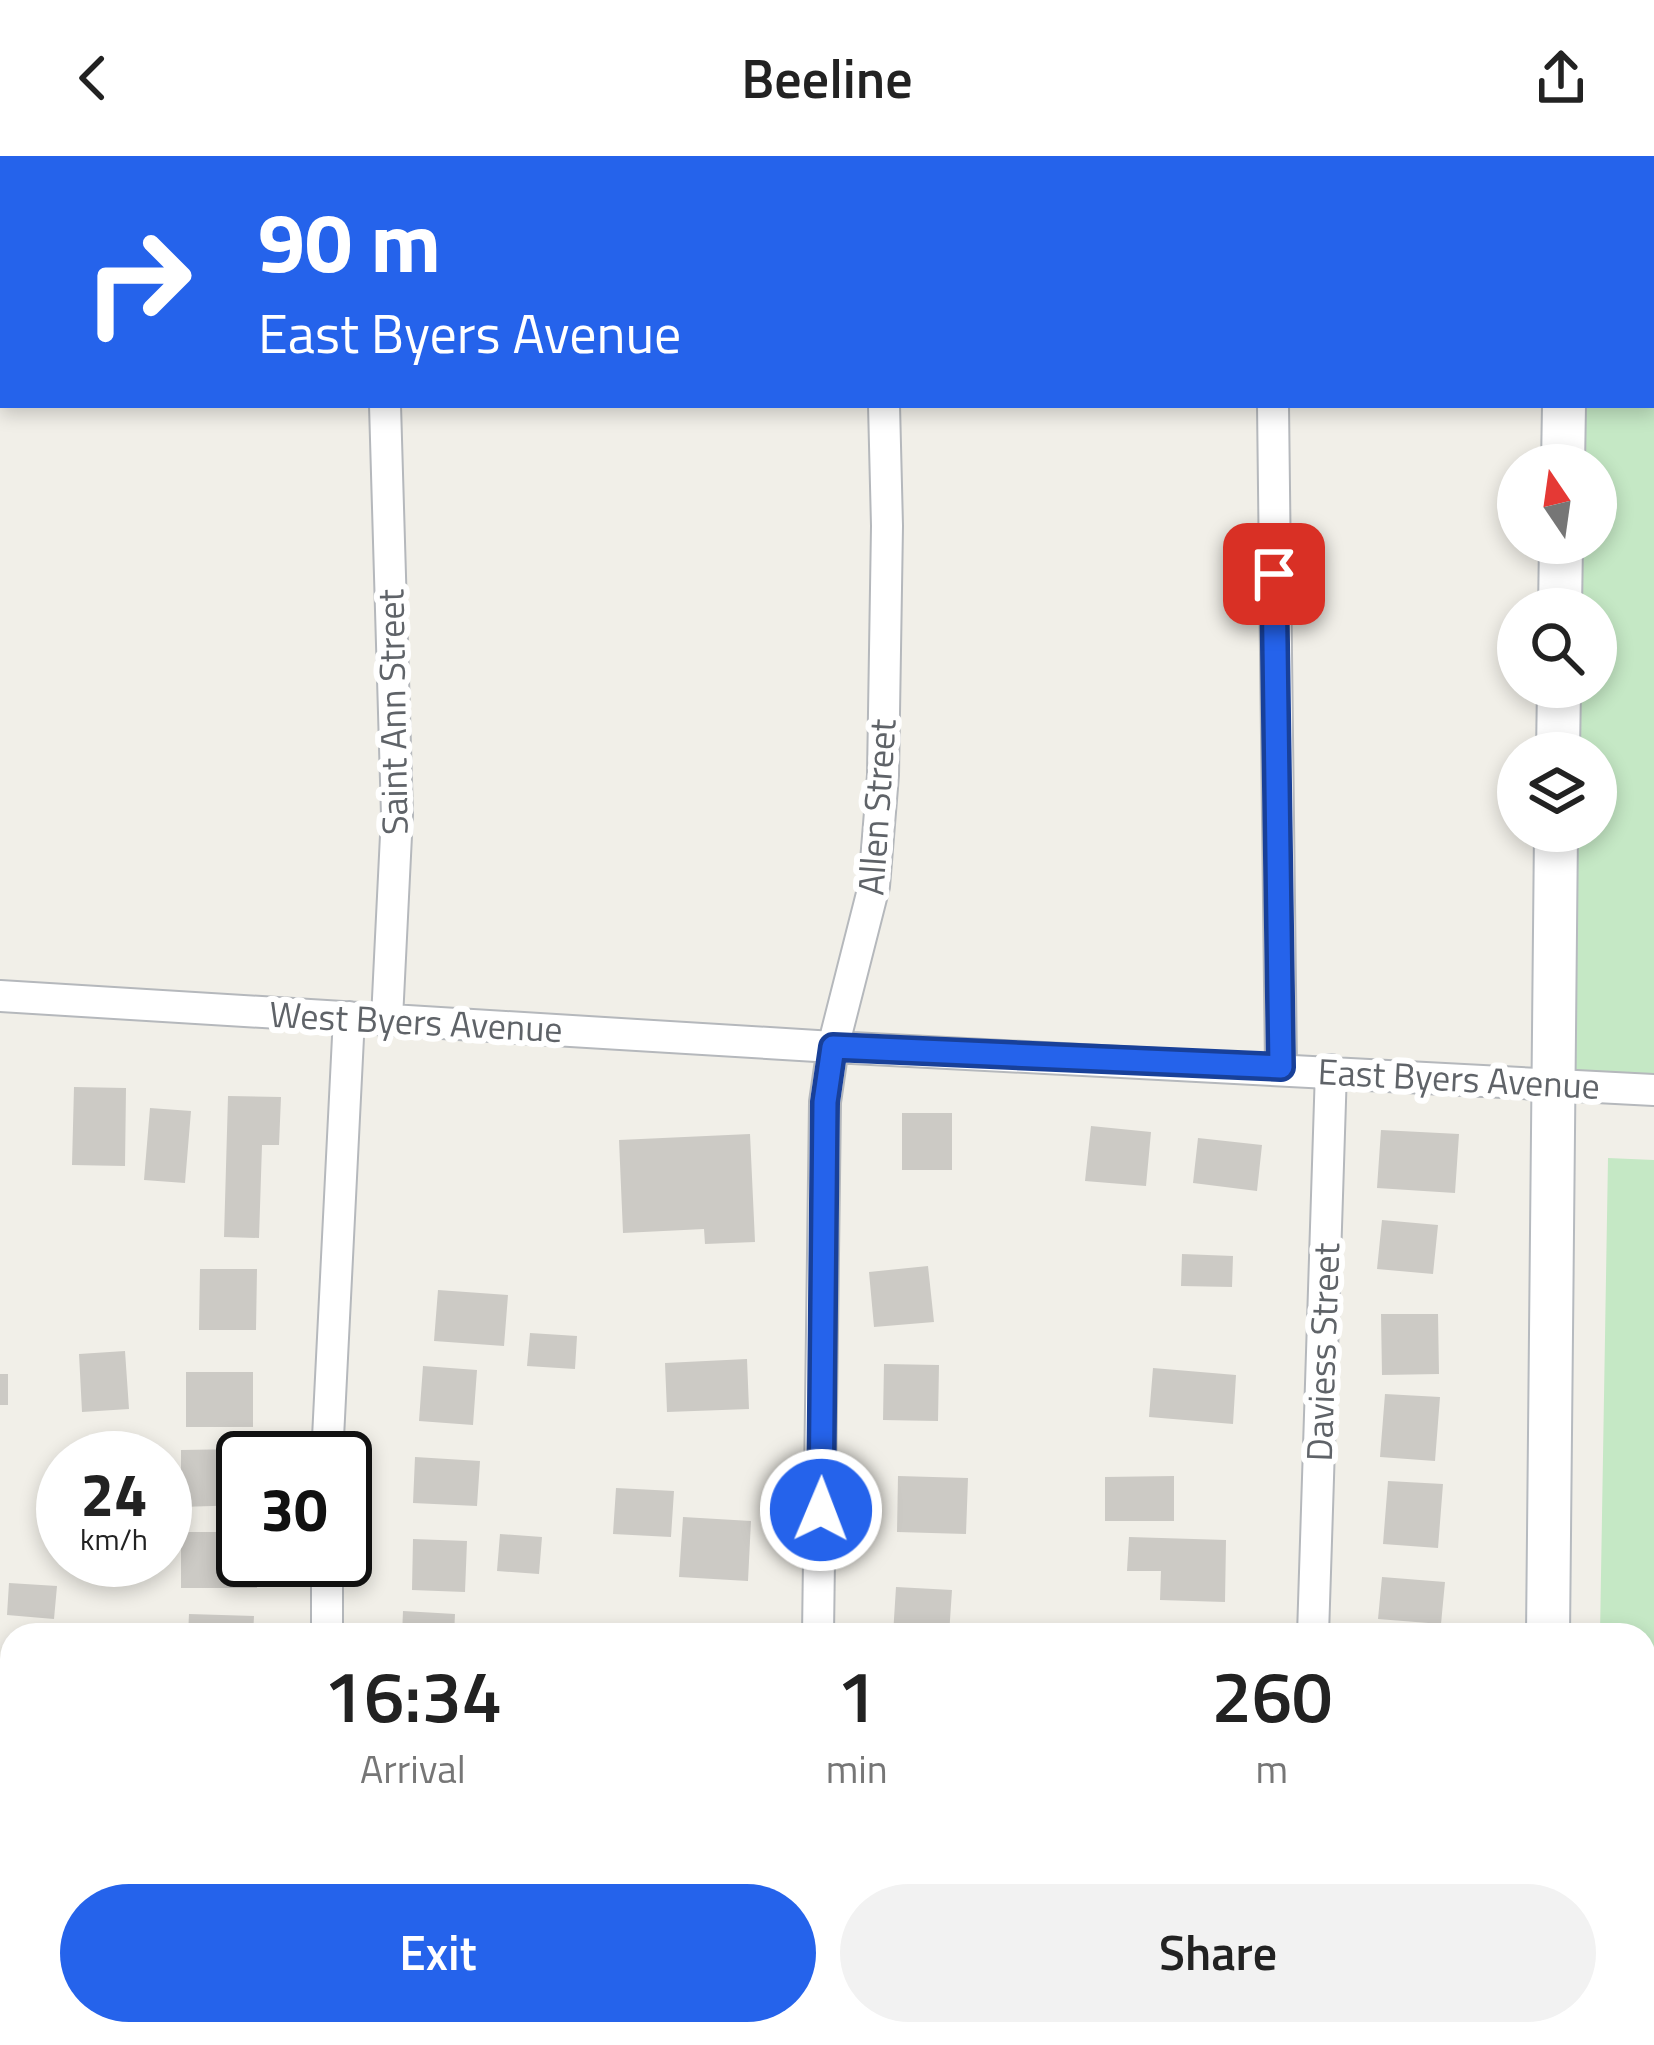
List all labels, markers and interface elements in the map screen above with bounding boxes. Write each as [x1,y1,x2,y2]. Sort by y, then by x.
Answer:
text: Beeline [741,37,913,119]
icon: back [60,45,126,111]
icon: share [1528,45,1594,111]
text: 90 m [258,177,441,305]
icon: right [60,204,216,360]
text: East Byers Avenue [258,292,681,374]
north arrow [1497,444,1617,564]
map controls [1497,444,1617,852]
pin [1223,523,1325,625]
icon: arrive [1241,541,1307,607]
street label: Saint Ann Street [362,588,422,835]
button: search [1497,588,1617,708]
street label: Allen Street [842,717,910,897]
button: layers [1497,732,1617,852]
street label: West Byers Avenue [268,986,564,1056]
street label: East Byers Avenue [1317,1043,1601,1113]
street label: Daviess Street [1291,1241,1353,1462]
speed limit sign: 30 [216,1431,372,1587]
position arrow [758,1447,884,1573]
text: 24 [80,1448,148,1539]
text: km/h [80,1516,148,1562]
text: 16:34 [324,1640,502,1750]
text: 1 [837,1640,877,1750]
text: 260 [1211,1640,1332,1750]
text: Arrival [360,1739,466,1798]
text: min [826,1739,888,1798]
text: m [1256,1739,1288,1798]
button: Exit [60,1884,816,2022]
button: Share [840,1884,1596,2022]

